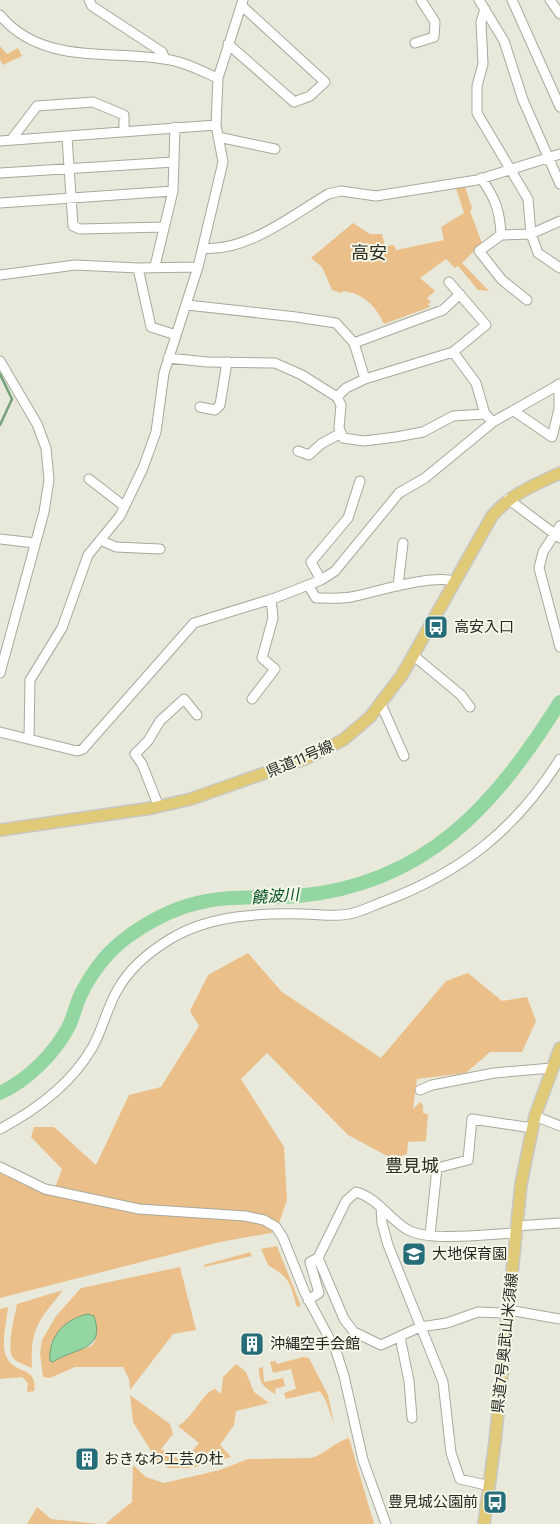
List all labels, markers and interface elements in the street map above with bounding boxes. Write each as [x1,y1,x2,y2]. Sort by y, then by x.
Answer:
district label: 高安 [351,242,387,264]
bus stop icon: 高安入口 [423,614,449,640]
place label: 高安入口 [454,618,514,636]
street label: 県道11号線 [264,737,336,781]
water label: 饒波川 [250,885,302,907]
district label: 豊見城 [385,1155,439,1177]
school or university icon: 大地保育園 [401,1241,427,1267]
place label: 大地保育園 [432,1245,507,1263]
street label: 県道7号奥武山米須線 [489,1272,521,1414]
building icon: 沖縄空手会館 [239,1331,265,1357]
place label: 沖縄空手会館 [270,1335,360,1353]
building icon: おきなわ工芸の杜 [74,1446,100,1472]
place label: おきなわ工芸の杜 [104,1450,224,1468]
bus stop icon: 豊見城公園前 [482,1489,508,1515]
place label: 豊見城公園前 [388,1493,478,1511]

